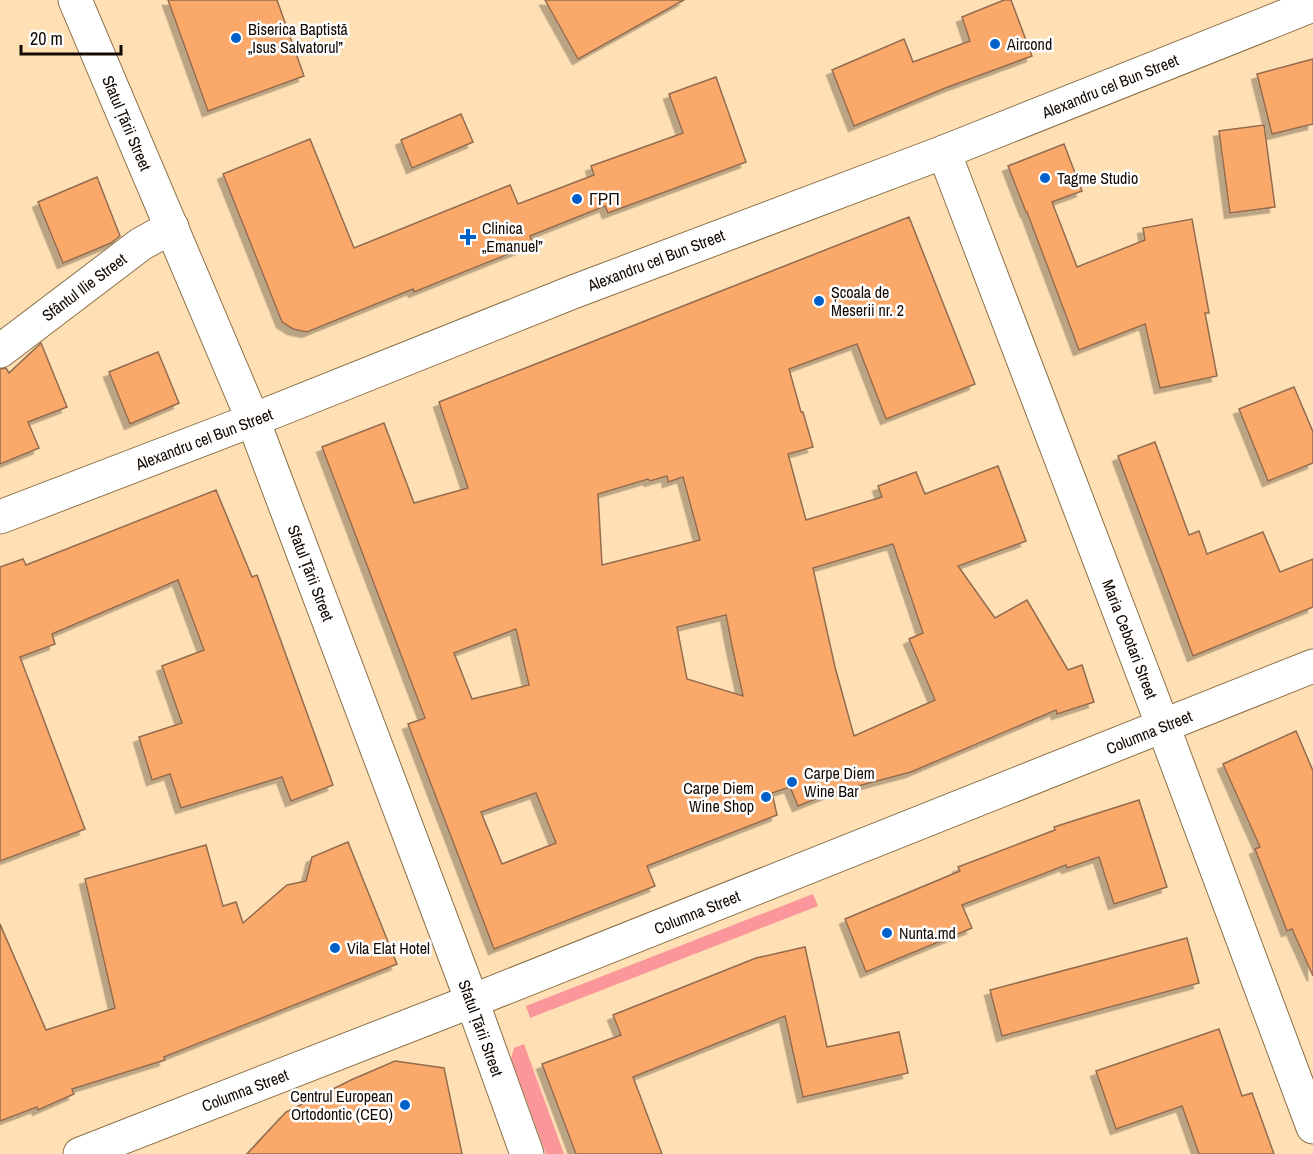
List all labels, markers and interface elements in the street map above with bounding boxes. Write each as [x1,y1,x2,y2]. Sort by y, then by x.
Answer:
scale bar [21,18,122,56]
place label: Biserica Baptistă „Isus Salvatorul” [248,18,349,58]
text: 20 m [30,26,63,51]
marker: Biserica Baptistă „Isus Salvatorul” [229,31,243,45]
place label: Aircond [1006,33,1052,55]
marker: Aircond [988,37,1002,51]
street label: Alexandru cel Bun Street [1038,48,1182,124]
street label: Sfatul Țării Street [97,72,157,174]
place label: Tagme Studio [1057,167,1138,189]
marker: Tagme Studio [1038,171,1052,185]
place label: ГРП [589,188,620,210]
marker: ГРП [570,192,584,206]
place label: Clinica „Emanuel” [482,217,543,257]
street label: Alexandru cel Bun Street [583,224,728,297]
marker: Clinica „Emanuel” [459,228,477,246]
street label: Sfântul Ilie Street [37,248,131,326]
place label: Școala de Meserii nr. 2 [831,281,904,321]
marker: Școala de Meserii nr. 2 [812,294,826,308]
street label: Alexandru cel Bun Street [131,403,276,476]
street label: Sfatul Țării Street [283,522,340,625]
street label: Maria Cebotari Street [1097,576,1163,702]
street label: Columna Street [1103,705,1196,759]
place label: Carpe Diem Wine Bar [804,762,875,802]
marker: Carpe Diem Wine Bar [785,775,799,789]
place label: Carpe Diem Wine Shop [683,777,754,817]
marker: Carpe Diem Wine Shop [759,790,773,804]
street label: Columna Street [651,885,744,939]
place label: Nunta.md [899,922,956,944]
marker: Nunta.md [880,926,894,940]
place label: Vila Elat Hotel [347,937,430,959]
marker: Vila Elat Hotel [328,941,342,955]
street label: Sfatul Țării Street [453,977,509,1080]
street label: Columna Street [199,1063,292,1117]
place label: Centrul European Ortodontic (CEO) [290,1085,393,1125]
marker: Centrul European Ortodontic (CEO) [398,1098,412,1112]

